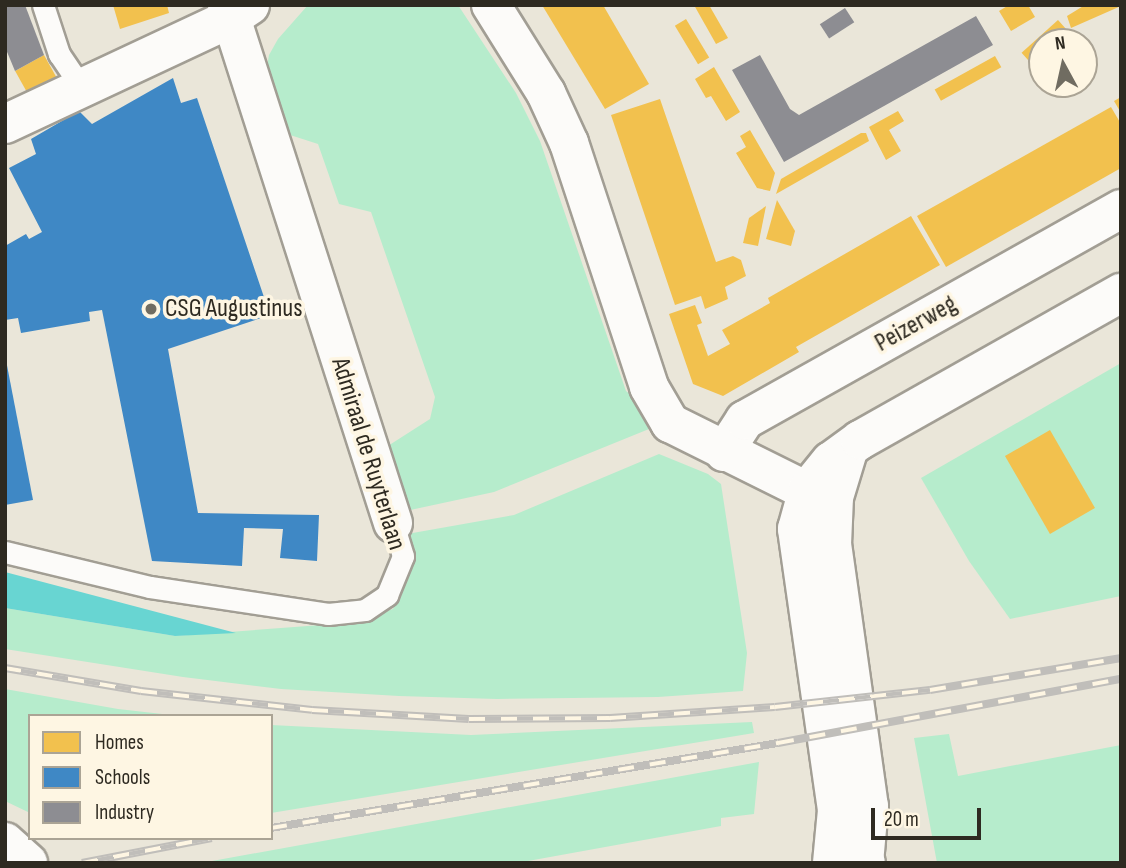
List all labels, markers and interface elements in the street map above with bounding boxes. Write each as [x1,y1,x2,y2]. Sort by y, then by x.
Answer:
north arrow [1028,28,1098,98]
text: N [1054,32,1067,56]
street label: Peizerweg [870,289,962,359]
place label: CSG Augustinus [165,293,303,325]
marker: CSG Augustinus [143,301,159,317]
street label: Admiraal de Ruyterlaan [324,354,412,554]
legend [28,714,273,840]
text: Homes [95,730,144,755]
text: Schools [95,765,150,790]
scale bar [874,794,984,838]
text: Industry [95,800,154,825]
text: 20 m [884,807,919,832]

